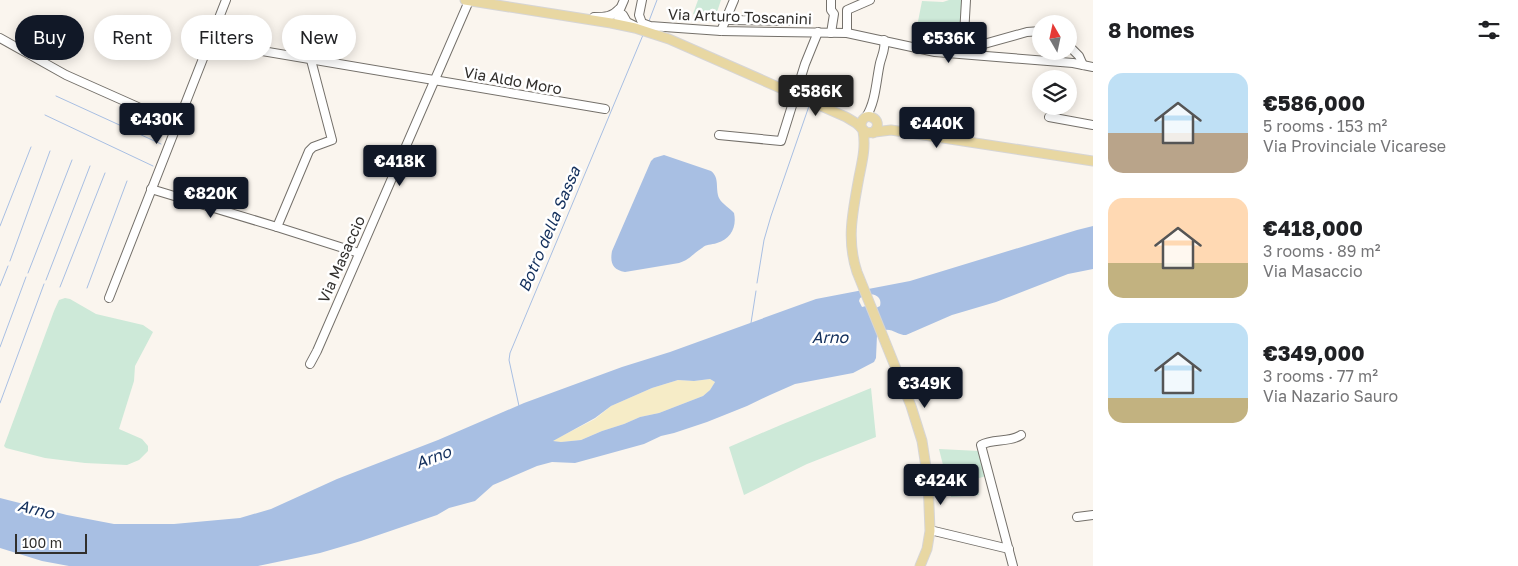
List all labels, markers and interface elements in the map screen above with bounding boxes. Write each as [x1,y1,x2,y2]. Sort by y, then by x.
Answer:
street label: Via Arturo Toscanini [668,4,812,28]
chip: Buy [15,15,84,60]
chip: Rent [94,15,171,60]
chip: Filters [181,15,272,60]
chip: New [282,15,356,60]
north arrow [1032,15,1078,60]
map controls [1032,15,1077,115]
icon: filters [1475,16,1503,44]
text: 8 homes [1108,17,1195,43]
pin: €536K [914,22,984,64]
text: €536K [923,28,975,48]
street label: Via Aldo Moro [463,63,563,97]
button: layers [1032,70,1077,115]
pin: €586K [781,74,851,117]
text: €586K [789,81,843,101]
text: €586,000 [1263,90,1365,116]
icon: home [1148,93,1208,153]
pin: €430K [122,102,192,145]
pin: €440K [902,106,972,149]
text: €430K [130,109,184,129]
text: €440K [910,113,964,133]
text: 5 rooms · 153 m² [1263,116,1387,136]
text: Via Provinciale Vicarese [1263,136,1446,156]
pin: €418K [365,144,435,187]
text: €418K [374,151,426,171]
water label: Botro della Sassa [514,163,585,295]
pin: €820K [176,176,246,219]
text: €820K [184,183,238,203]
street label: Via Masaccio [314,213,368,305]
text: €418,000 [1263,215,1363,241]
icon: home [1148,218,1208,278]
text: 3 rooms · 89 m² [1263,241,1380,261]
text: Via Masaccio [1263,261,1363,281]
water label: Arno [812,327,850,347]
text: €349,000 [1263,340,1365,366]
icon: home [1148,343,1208,403]
pin: €349K [890,366,960,409]
text: 3 rooms · 77 m² [1263,366,1378,386]
text: €349K [899,373,951,393]
text: Via Nazario Sauro [1263,386,1398,406]
water label: Arno [412,441,455,473]
pin: €424K [906,464,976,506]
text: €424K [915,470,967,490]
water label: Arno [16,495,57,523]
scale bar [15,531,88,554]
text: 100 m [22,534,62,551]

